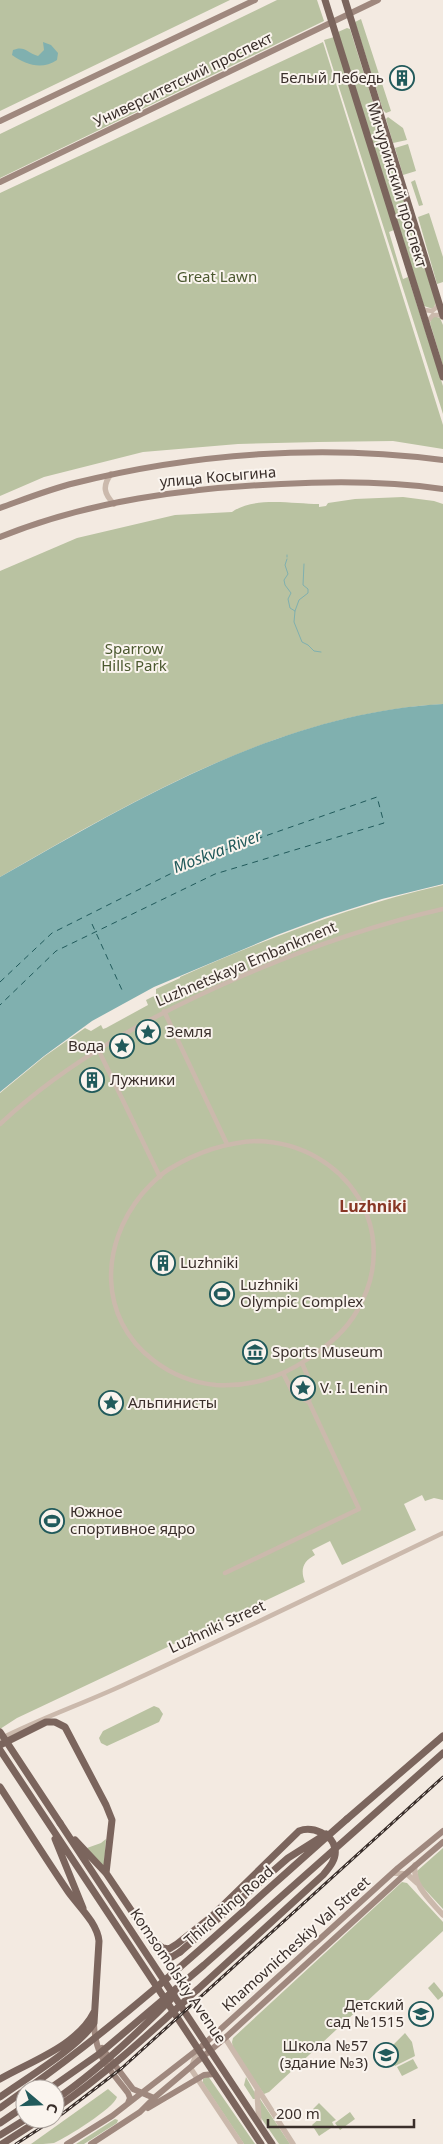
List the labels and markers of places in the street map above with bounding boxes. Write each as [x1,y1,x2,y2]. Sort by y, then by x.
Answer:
building icon: Белый Лебедь [389,65,415,91]
place label: Белый Лебедь [280,67,384,87]
place icon: Земля [135,1019,161,1045]
place label: Земля [166,1021,212,1041]
place icon: Вода [109,1033,135,1059]
place label: Вода [68,1035,104,1055]
building icon: Лужники [79,1067,105,1093]
place label: Лужники [110,1069,175,1089]
building icon: Luzhniki [150,1250,176,1276]
place label: Luzhniki [180,1252,238,1272]
place label: Luzhniki Olympic Complex [240,1274,363,1311]
sports icon: Luzhniki Olympic Complex [209,1281,235,1307]
museum icon: Sports Museum [242,1339,268,1365]
place label: Sports Museum [272,1341,383,1361]
place icon: V. I. Lenin [290,1375,316,1401]
place label: V. I. Lenin [320,1377,388,1397]
place icon: Альпинисты [98,1390,124,1416]
place label: Альпинисты [128,1392,217,1412]
place label: Южное спортивное ядро [70,1501,195,1538]
sports icon: Южное спортивное ядро [39,1508,65,1534]
place label: Детский сад №1515 [326,1994,404,2031]
school or university icon: Детский сад №1515 [408,2001,434,2027]
place label: Школа №57 (здание №3) [280,2035,368,2072]
school or university icon: Школа №57 (здание №3) [373,2042,399,2068]

